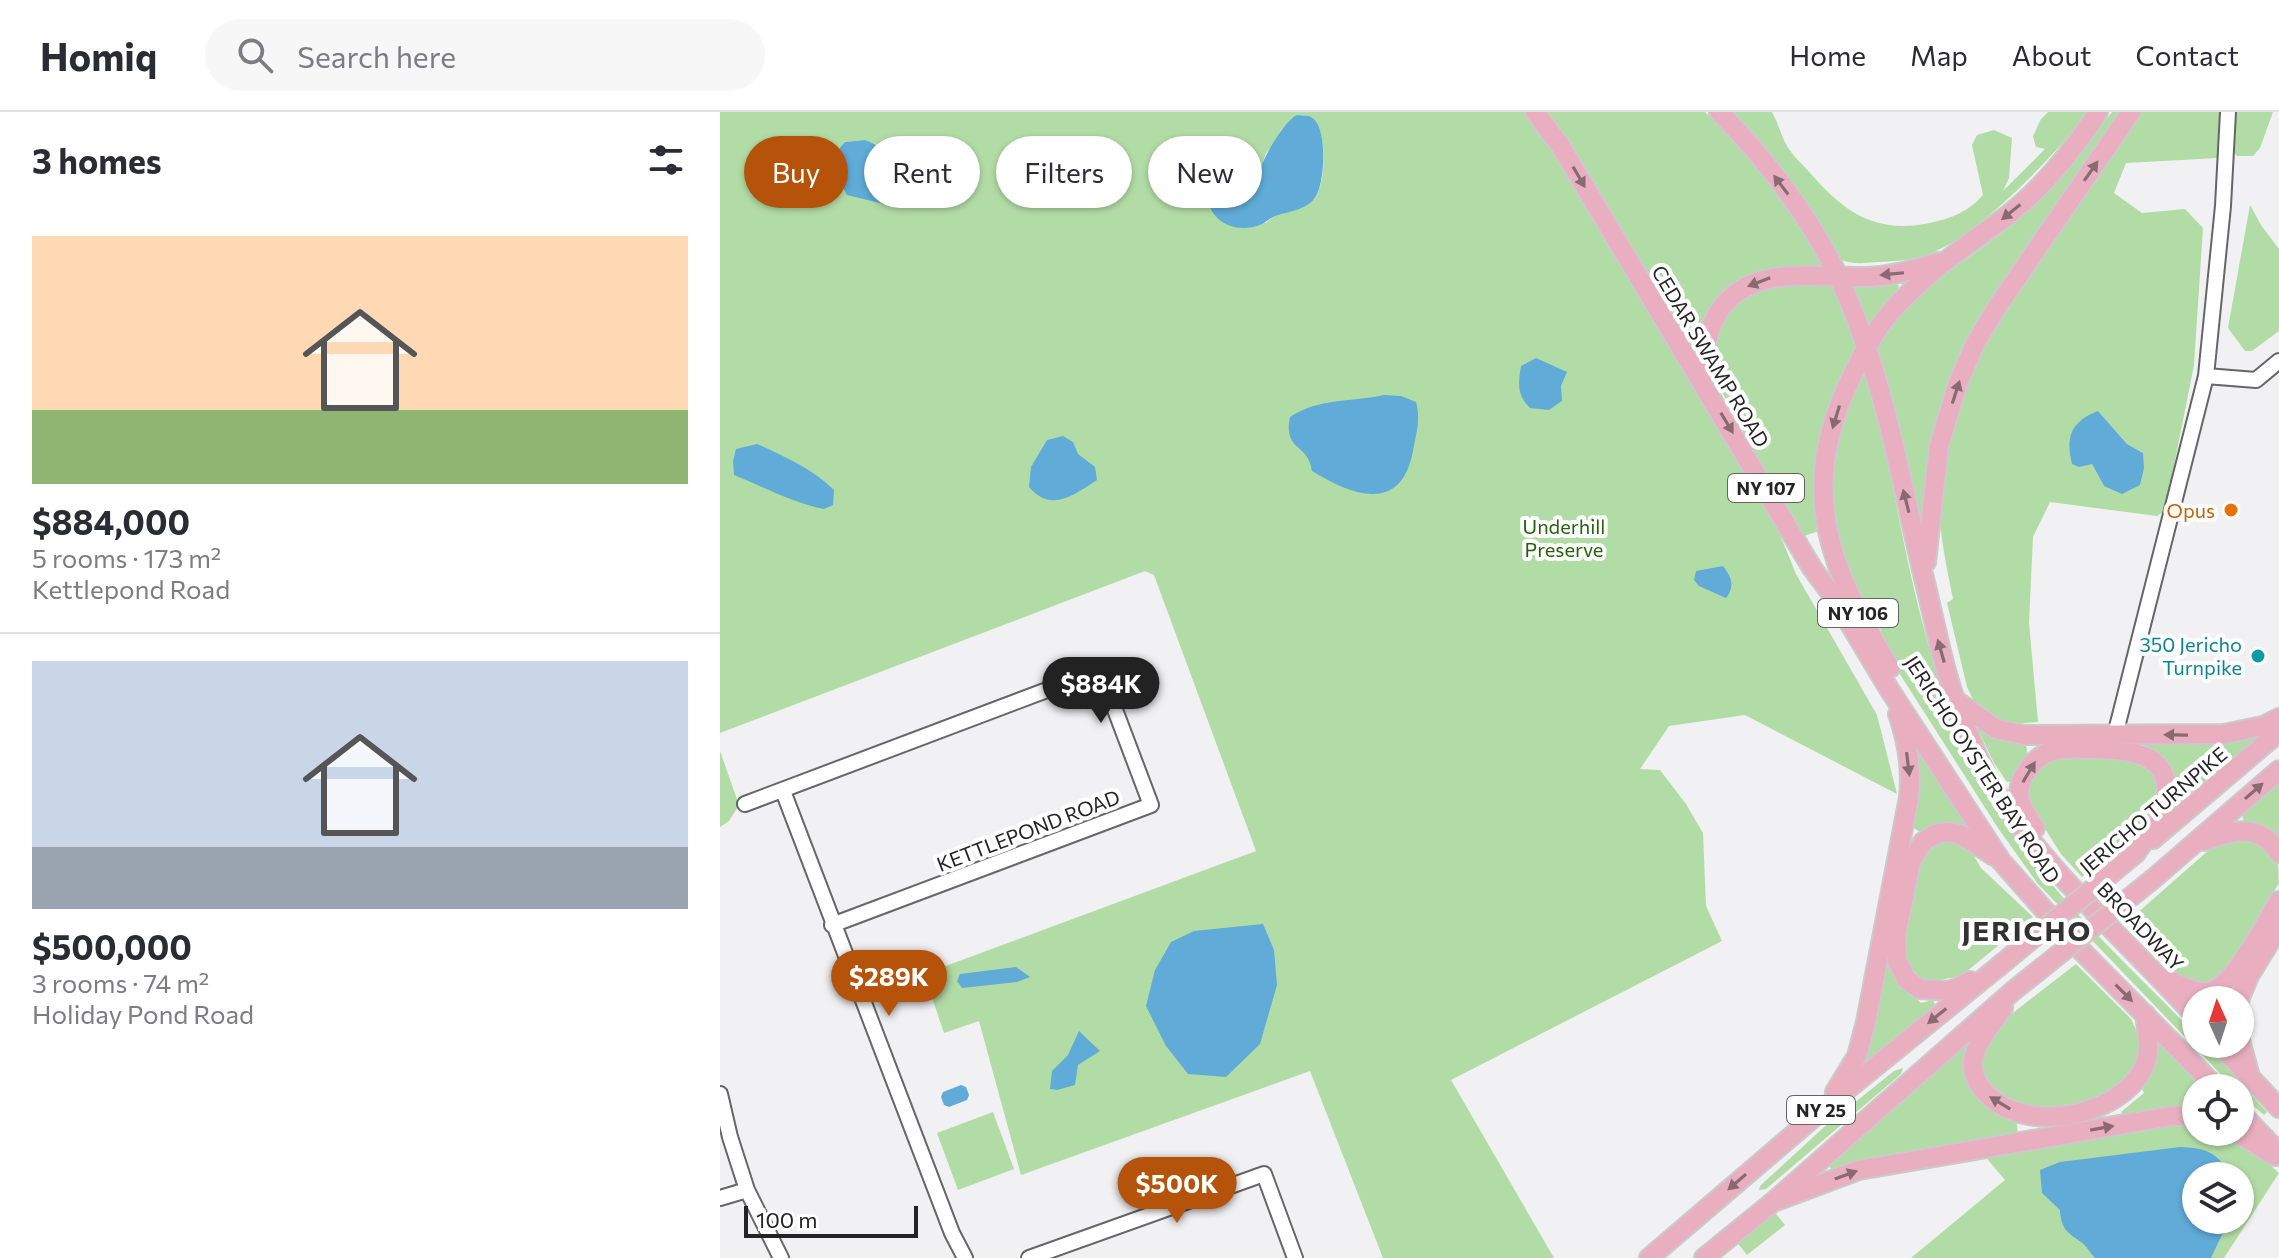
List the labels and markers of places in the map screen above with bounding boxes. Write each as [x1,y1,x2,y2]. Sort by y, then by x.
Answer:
place label: Opus [2167,498,2215,522]
marker: Opus [2222,501,2240,519]
place label: 350 Jericho Turnpike [2139,632,2242,679]
marker: 350 Jericho Turnpike [2249,647,2267,665]
pin: $884K [1045,657,1157,725]
pin: $289K [833,950,945,1018]
pin: $500K [1121,1157,1233,1225]

